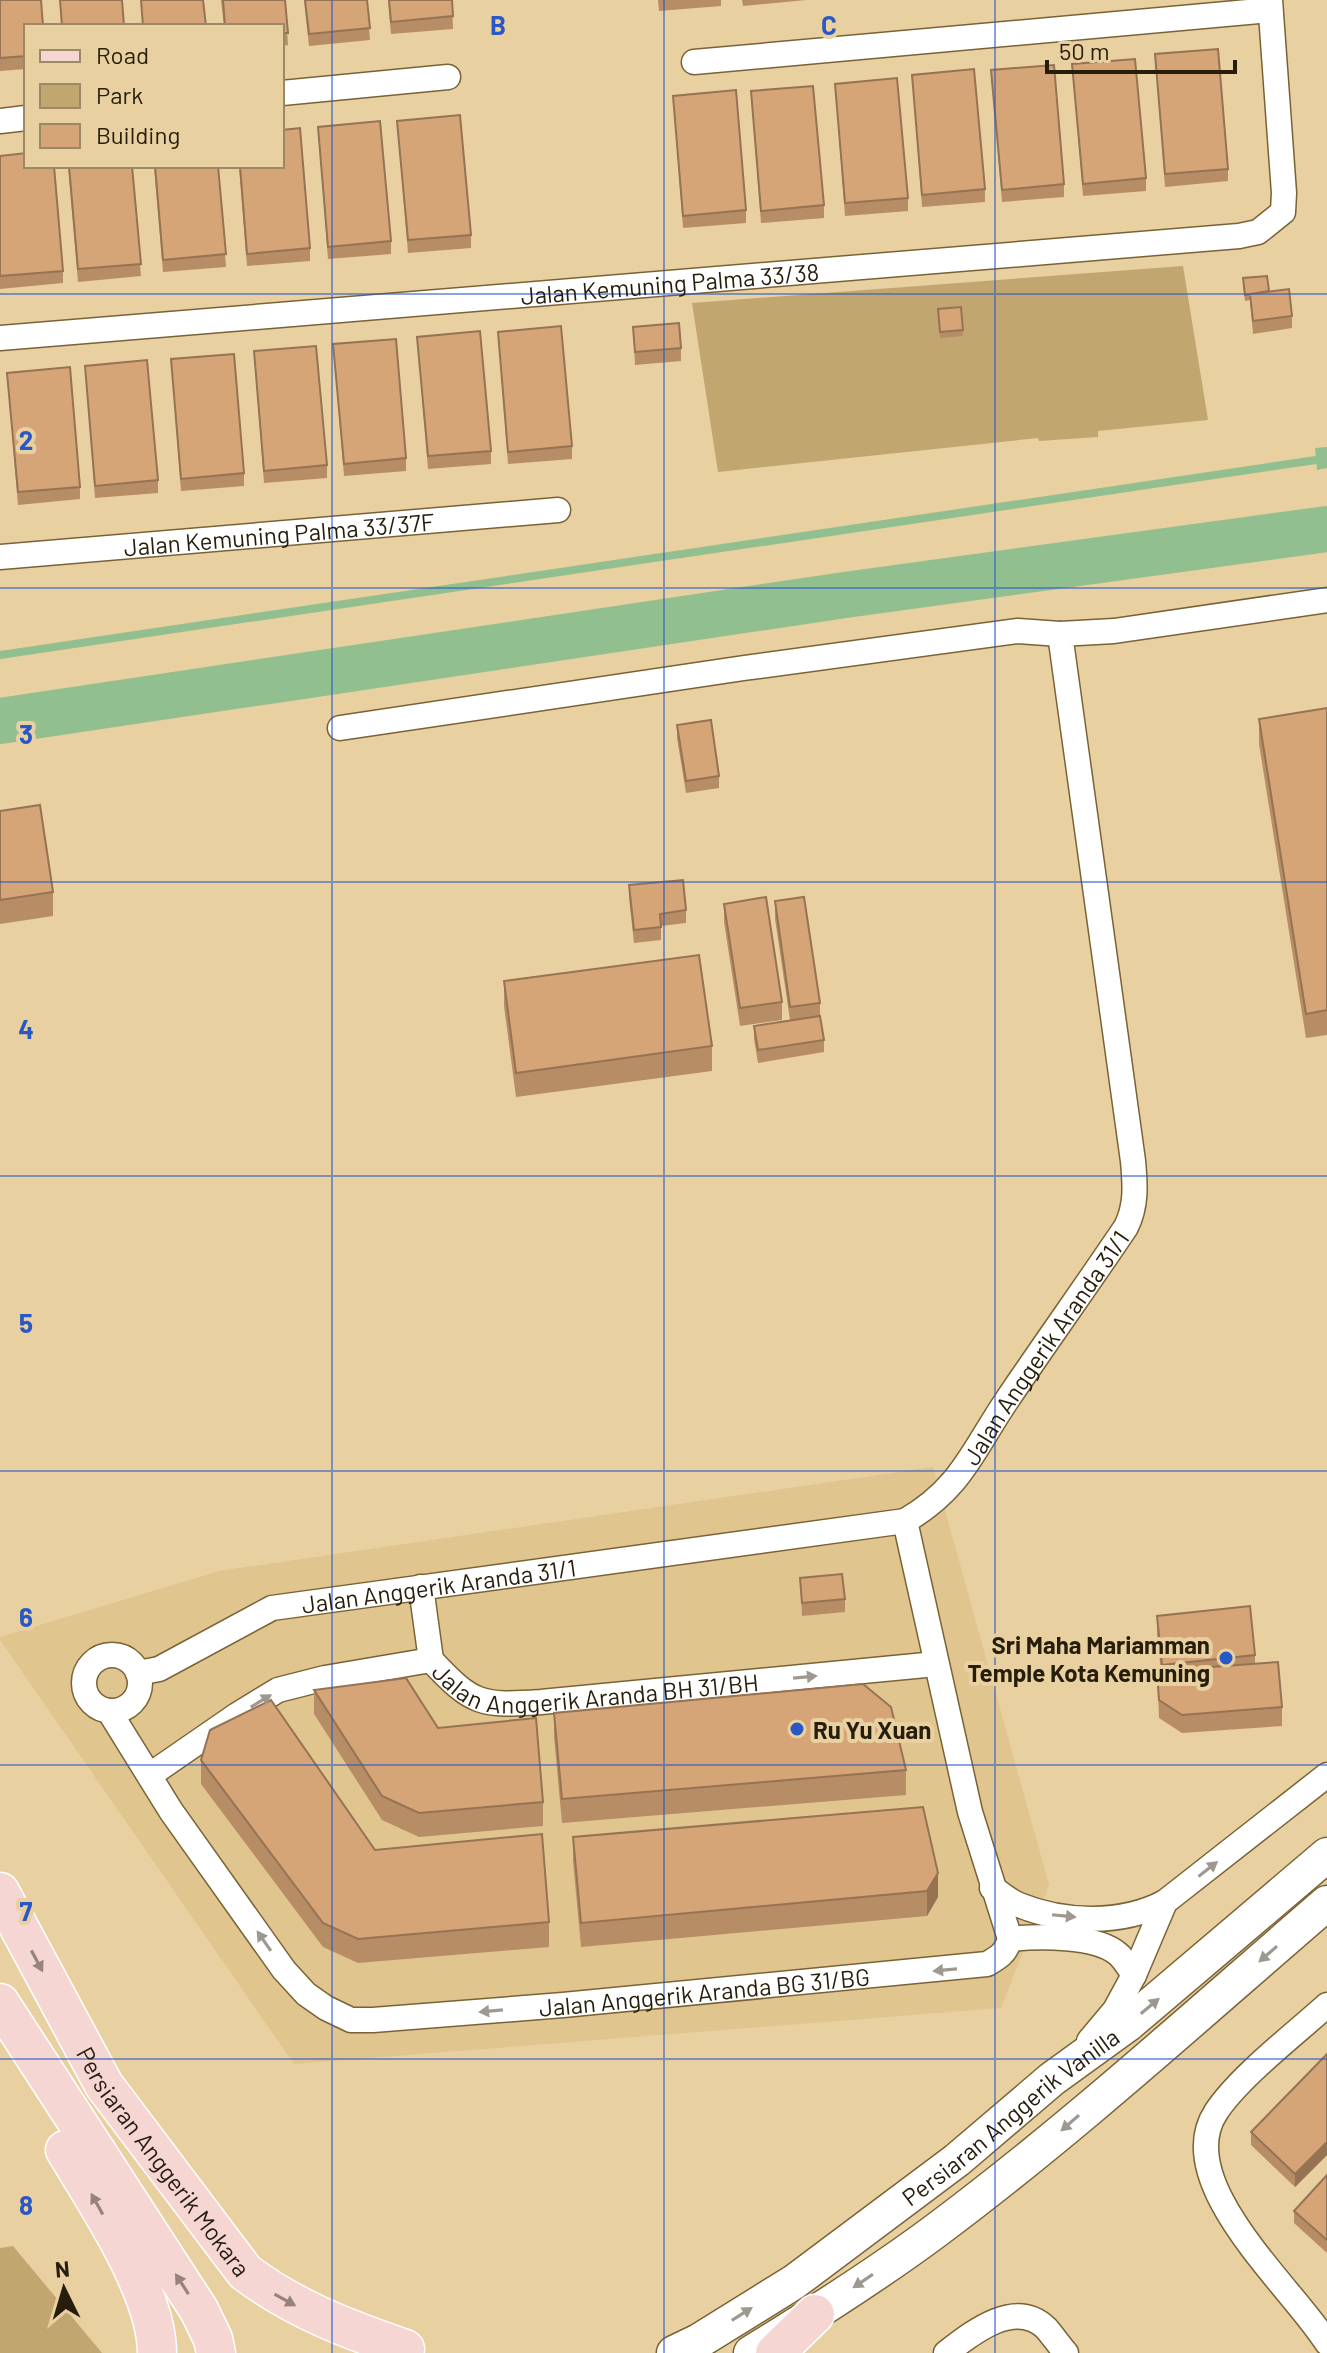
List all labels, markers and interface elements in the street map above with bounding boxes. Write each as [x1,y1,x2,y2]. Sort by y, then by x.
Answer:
text: B [490,9,506,40]
text: C [821,9,837,40]
legend [24,24,284,168]
scale bar [1047,24,1235,74]
text: 50 m [1059,36,1110,65]
text: Road [96,40,149,69]
text: Park [96,80,143,109]
text: Building [96,120,180,149]
street label: Jalan Kemuning Palma 33/38 [519,256,820,310]
text: 2 [19,424,33,455]
street label: Jalan Kemuning Palma 33/37F [122,506,436,561]
text: 3 [19,718,33,749]
text: 4 [18,1013,34,1044]
street label: Jalan Anggerik Aranda 31/1 [956,1225,1134,1470]
text: 5 [19,1307,33,1338]
street label: Jalan Anggerik Aranda 31/1 [300,1552,578,1618]
text: 6 [19,1601,33,1632]
place label: Sri Maha Mariamman Temple Kota Kemuning [968,1630,1210,1687]
marker: Sri Maha Mariamman Temple Kota Kemuning [1217,1649,1235,1667]
street label: Jalan Anggerik Aranda BH 31/BH [427,1657,760,1718]
one-way arrow [793,1671,818,1684]
one-way arrow [250,1694,272,1708]
place label: Ru Yu Xuan [813,1715,931,1744]
marker: Ru Yu Xuan [788,1720,806,1738]
one-way arrow [1198,1861,1218,1877]
text: 7 [20,1895,33,1926]
one-way arrow [1051,1909,1076,1922]
one-way arrow [257,1931,272,1952]
one-way arrow [1258,1945,1278,1962]
one-way arrow [30,1950,44,1972]
street label: Jalan Anggerik Aranda BG 31/BG [538,1961,871,2021]
one-way arrow [932,1963,957,1976]
one-way arrow [1140,1998,1160,2015]
one-way arrow [478,2005,503,2018]
street label: Persiaran Anggerik Vanilla [896,2021,1124,2211]
street label: Persiaran Anggerik Mokara [71,2041,257,2282]
one-way arrow [1061,2114,1081,2131]
text: 8 [19,2189,33,2220]
one-way arrow [91,2193,104,2216]
north arrow [24,2249,104,2329]
text: N [54,2254,71,2282]
one-way arrow [175,2273,190,2294]
one-way arrow [853,2273,874,2288]
one-way arrow [273,2293,296,2306]
one-way arrow [731,2308,753,2322]

